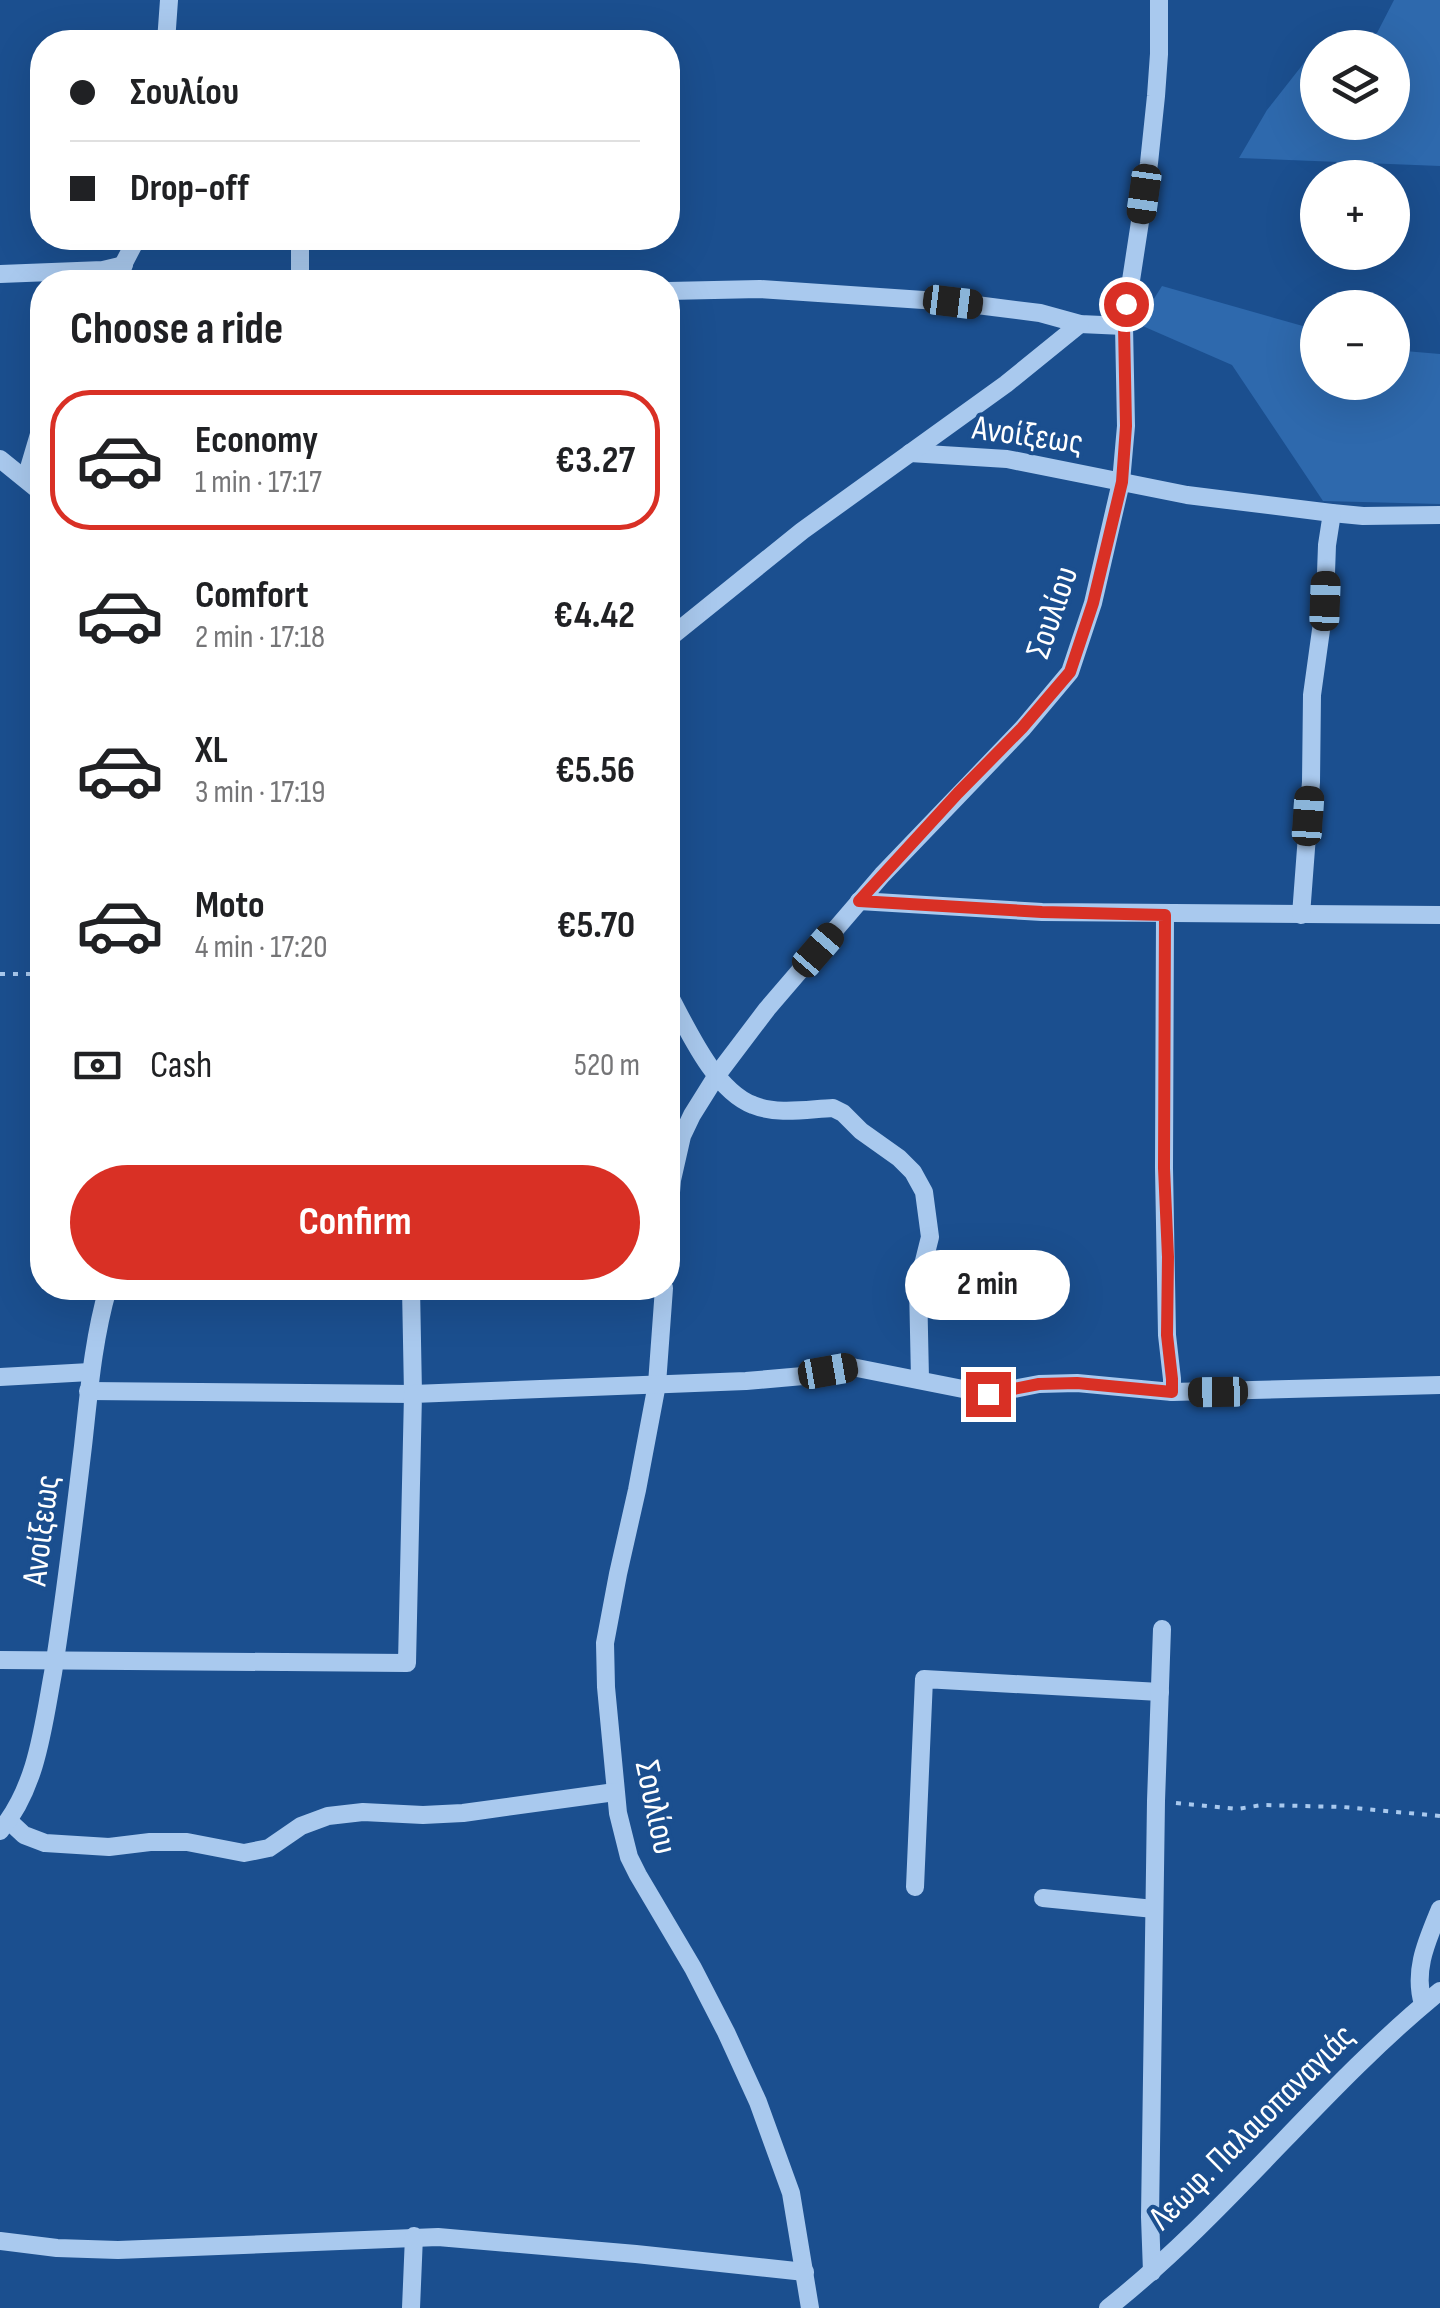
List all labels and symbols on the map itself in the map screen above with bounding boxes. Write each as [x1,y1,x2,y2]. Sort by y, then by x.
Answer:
car [1125,162,1163,226]
route start [1104,282,1149,327]
car [921,283,985,321]
street label: Ανοίξεως [969,406,1086,465]
street label: Σουλίου [1017,561,1088,664]
car [1309,570,1341,632]
car [1291,785,1325,847]
car [787,918,849,982]
callout: 2 min [906,1249,1070,1319]
car [796,1351,860,1391]
route end [966,1372,1011,1417]
car [1188,1376,1248,1408]
street label: Ανοίξεως [13,1472,70,1589]
street label: Σουλίου [625,1757,686,1858]
street label: Λεωφ. Παλαιοπαναγιάς [1139,2015,1364,2240]

